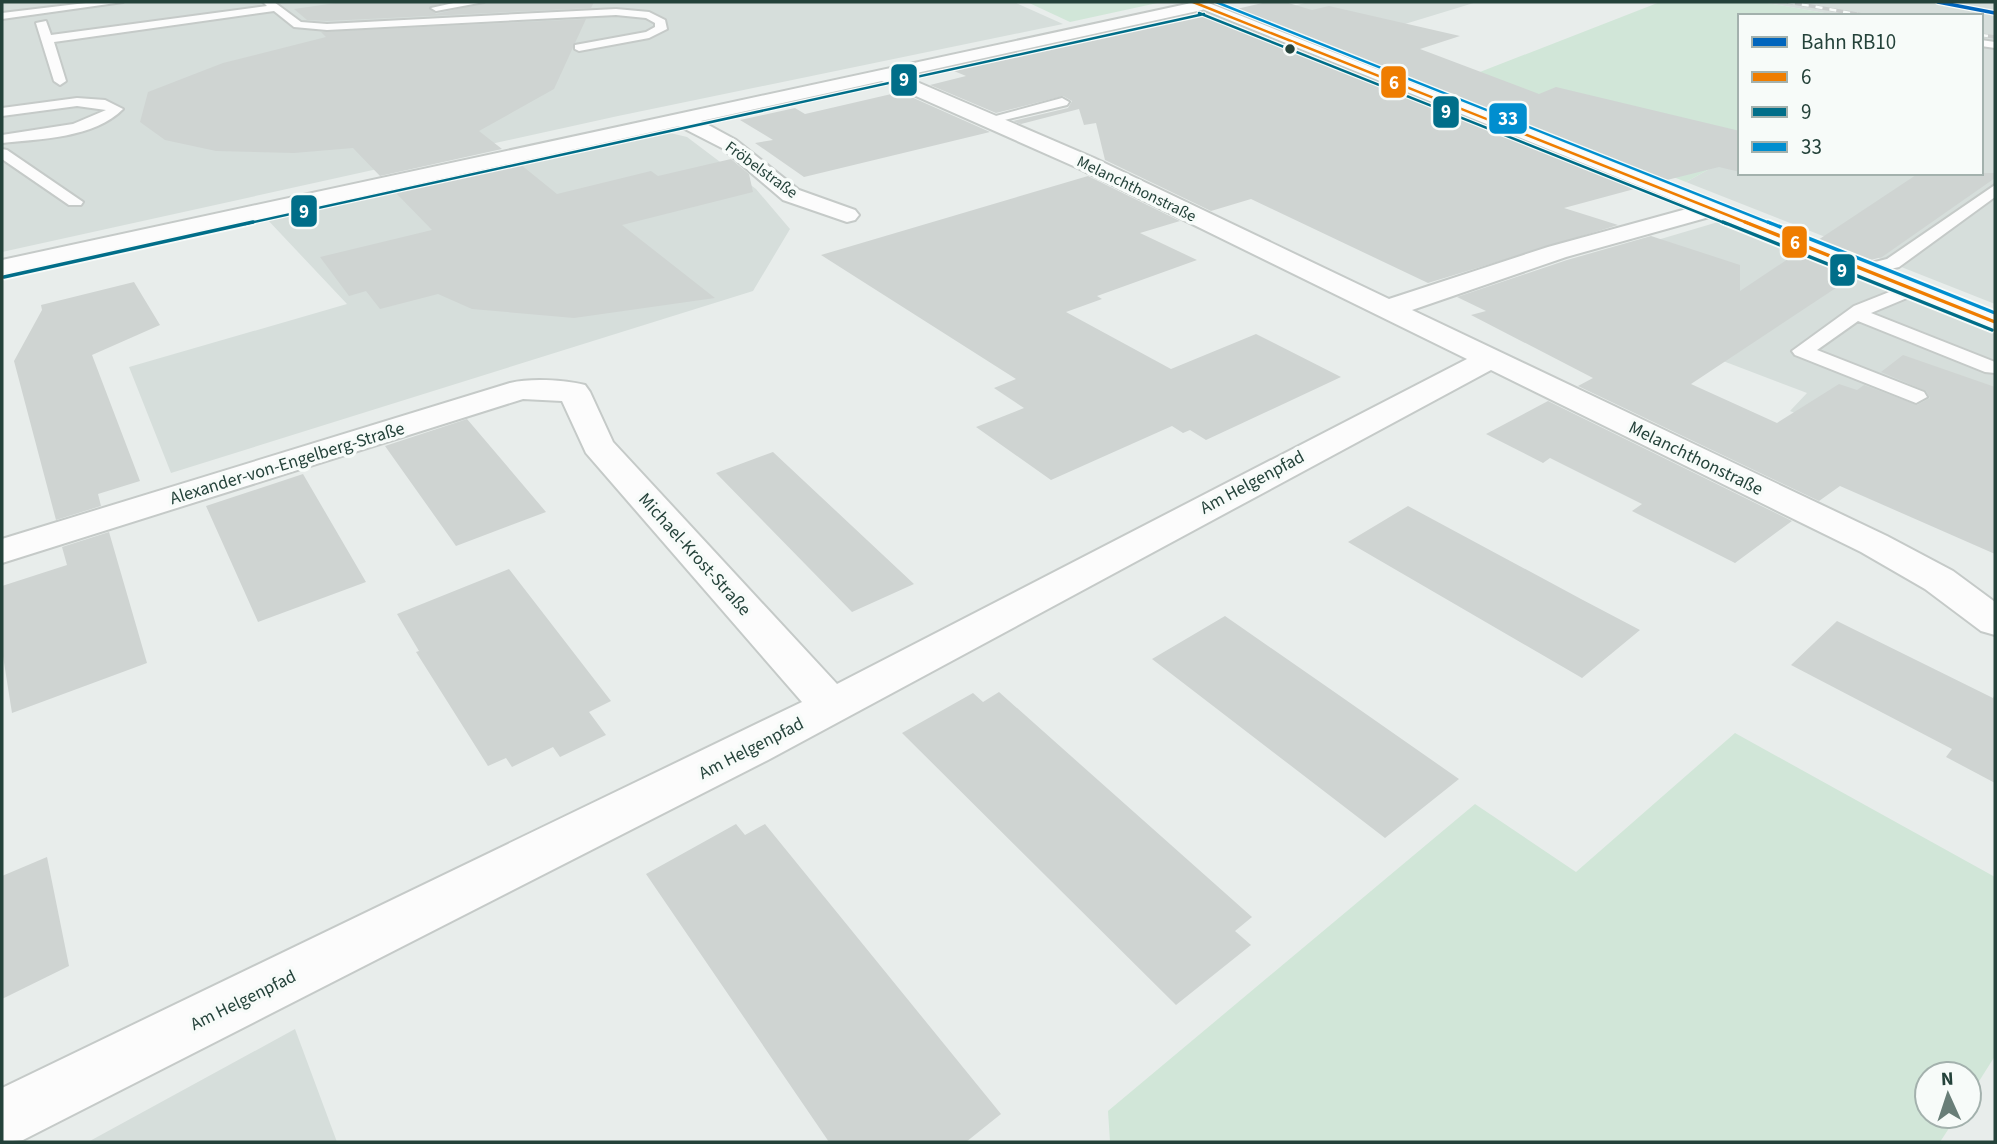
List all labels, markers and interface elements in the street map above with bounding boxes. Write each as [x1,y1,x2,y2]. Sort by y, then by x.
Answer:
legend [1738,14,1983,175]
text: Bahn RB10 [1801,27,1896,57]
unlabelled marker [1283,42,1297,56]
text: 6 [1801,62,1811,92]
line badge: 9 [890,63,918,97]
line badge: 6 [1380,65,1407,99]
text: 9 [899,67,909,94]
text: 6 [1389,70,1399,97]
line badge: 9 [1432,95,1460,129]
text: 9 [1801,97,1811,127]
text: 9 [1441,99,1451,126]
line badge: 33 [1488,102,1528,135]
text: 33 [1498,106,1518,133]
text: 33 [1801,132,1822,162]
street label: Fröbelstraße [721,136,802,204]
street label: Melanchthonstraße [1073,150,1200,227]
line badge: 9 [290,194,318,228]
text: 9 [299,199,309,226]
line badge: 6 [1781,225,1808,259]
text: 6 [1790,230,1800,257]
line badge: 9 [1829,253,1856,287]
text: 9 [1837,258,1847,285]
street label: Melanchthonstraße [1624,415,1767,502]
street label: Alexander-von-Engelberg-Straße [167,416,408,511]
street label: Am Helgenpfad [1196,444,1309,520]
street label: Michael-Krost-Straße [633,487,757,621]
street label: Am Helgenpfad [694,711,808,786]
street label: Am Helgenpfad [186,964,300,1037]
north arrow [1913,1060,1983,1130]
text: N [1940,1066,1954,1093]

